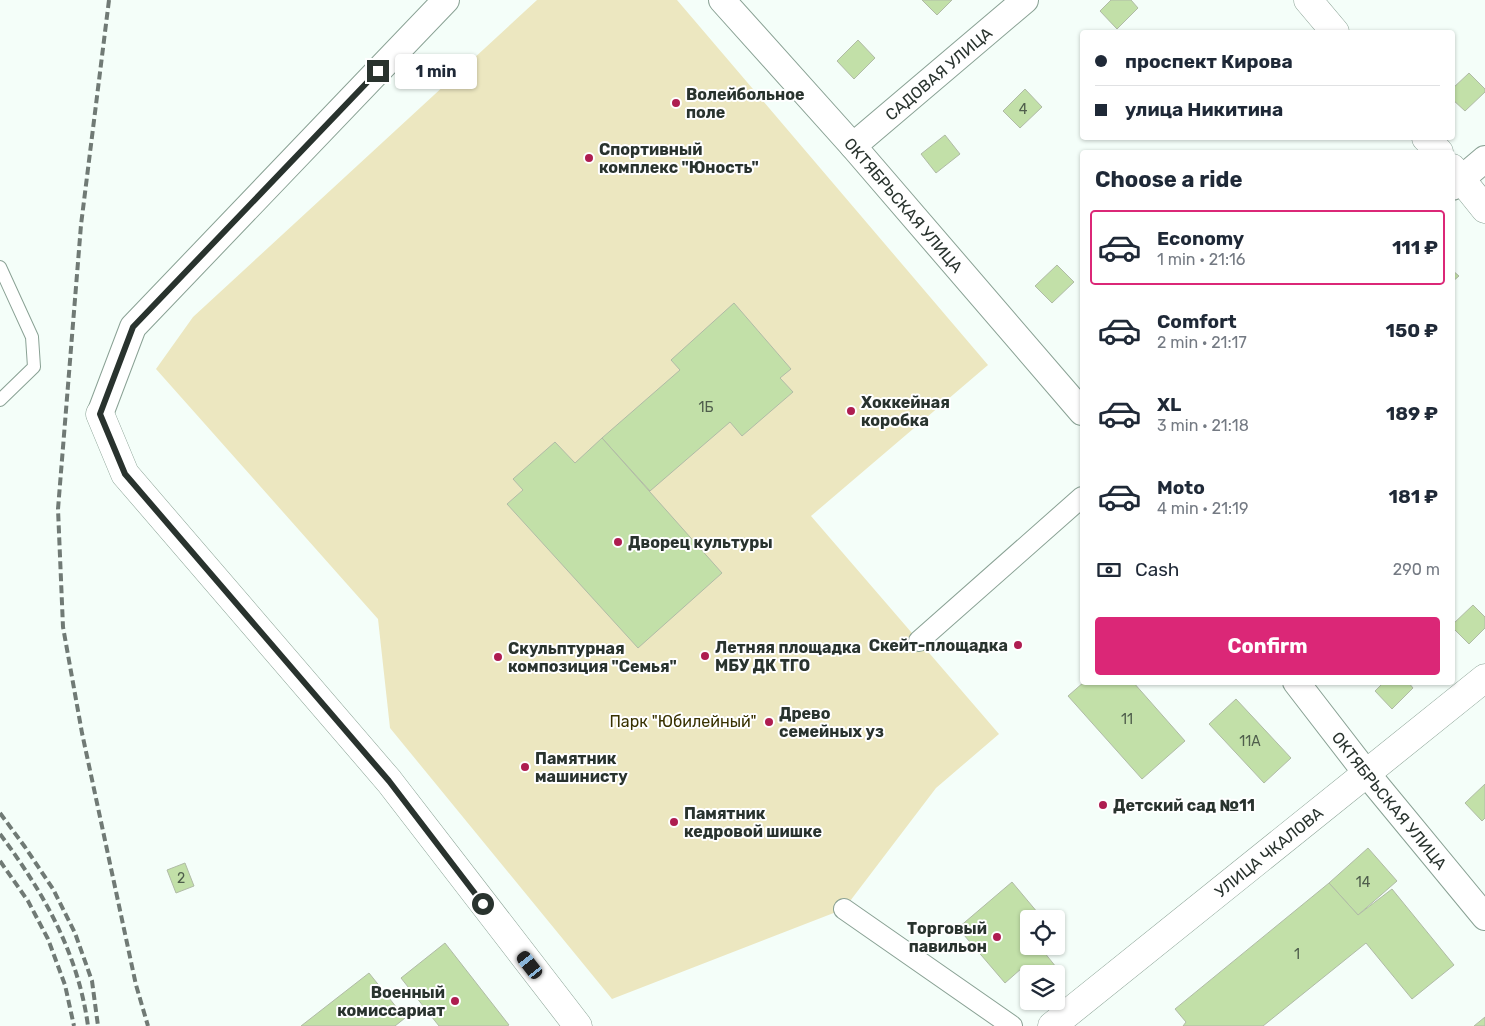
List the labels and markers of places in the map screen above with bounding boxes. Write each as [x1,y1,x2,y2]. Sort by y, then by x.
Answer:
place label: Волейбольное поле [686,85,805,122]
marker: Волейбольное поле [670,97,682,109]
place label: Спортивный комплекс "Юность" [599,140,759,177]
marker: Спортивный комплекс "Юность" [583,152,595,164]
place label: Хоккейная коробка [861,393,950,430]
marker: Хоккейная коробка [845,405,857,417]
place label: Дворец культуры [628,533,773,552]
marker: Дворец культуры [612,536,624,548]
place label: Скейт-площадка [869,636,1008,655]
place label: Летняя площадка МБУ ДК ТГО [715,638,861,675]
place label: Скульптурная композиция "Семья" [508,639,677,676]
marker: Скейт-площадка [1012,639,1024,651]
marker: Летняя площадка МБУ ДК ТГО [699,650,711,662]
marker: Скульптурная композиция "Семья" [492,651,504,663]
place label: Древо семейных уз [779,704,884,741]
marker: Древо семейных уз [763,716,775,728]
place label: Памятник машинисту [535,749,628,786]
marker: Памятник машинисту [519,761,531,773]
place label: Детский сад №11 [1113,796,1255,815]
marker: Детский сад №11 [1097,799,1109,811]
place label: Памятник кедровой шишке [684,804,822,841]
marker: Памятник кедровой шишке [668,816,680,828]
place label: Торговый павильон [907,919,987,956]
marker: Торговый павильон [991,931,1003,943]
place label: Военный комиссариат [337,983,445,1020]
marker: Военный комиссариат [449,995,461,1007]

